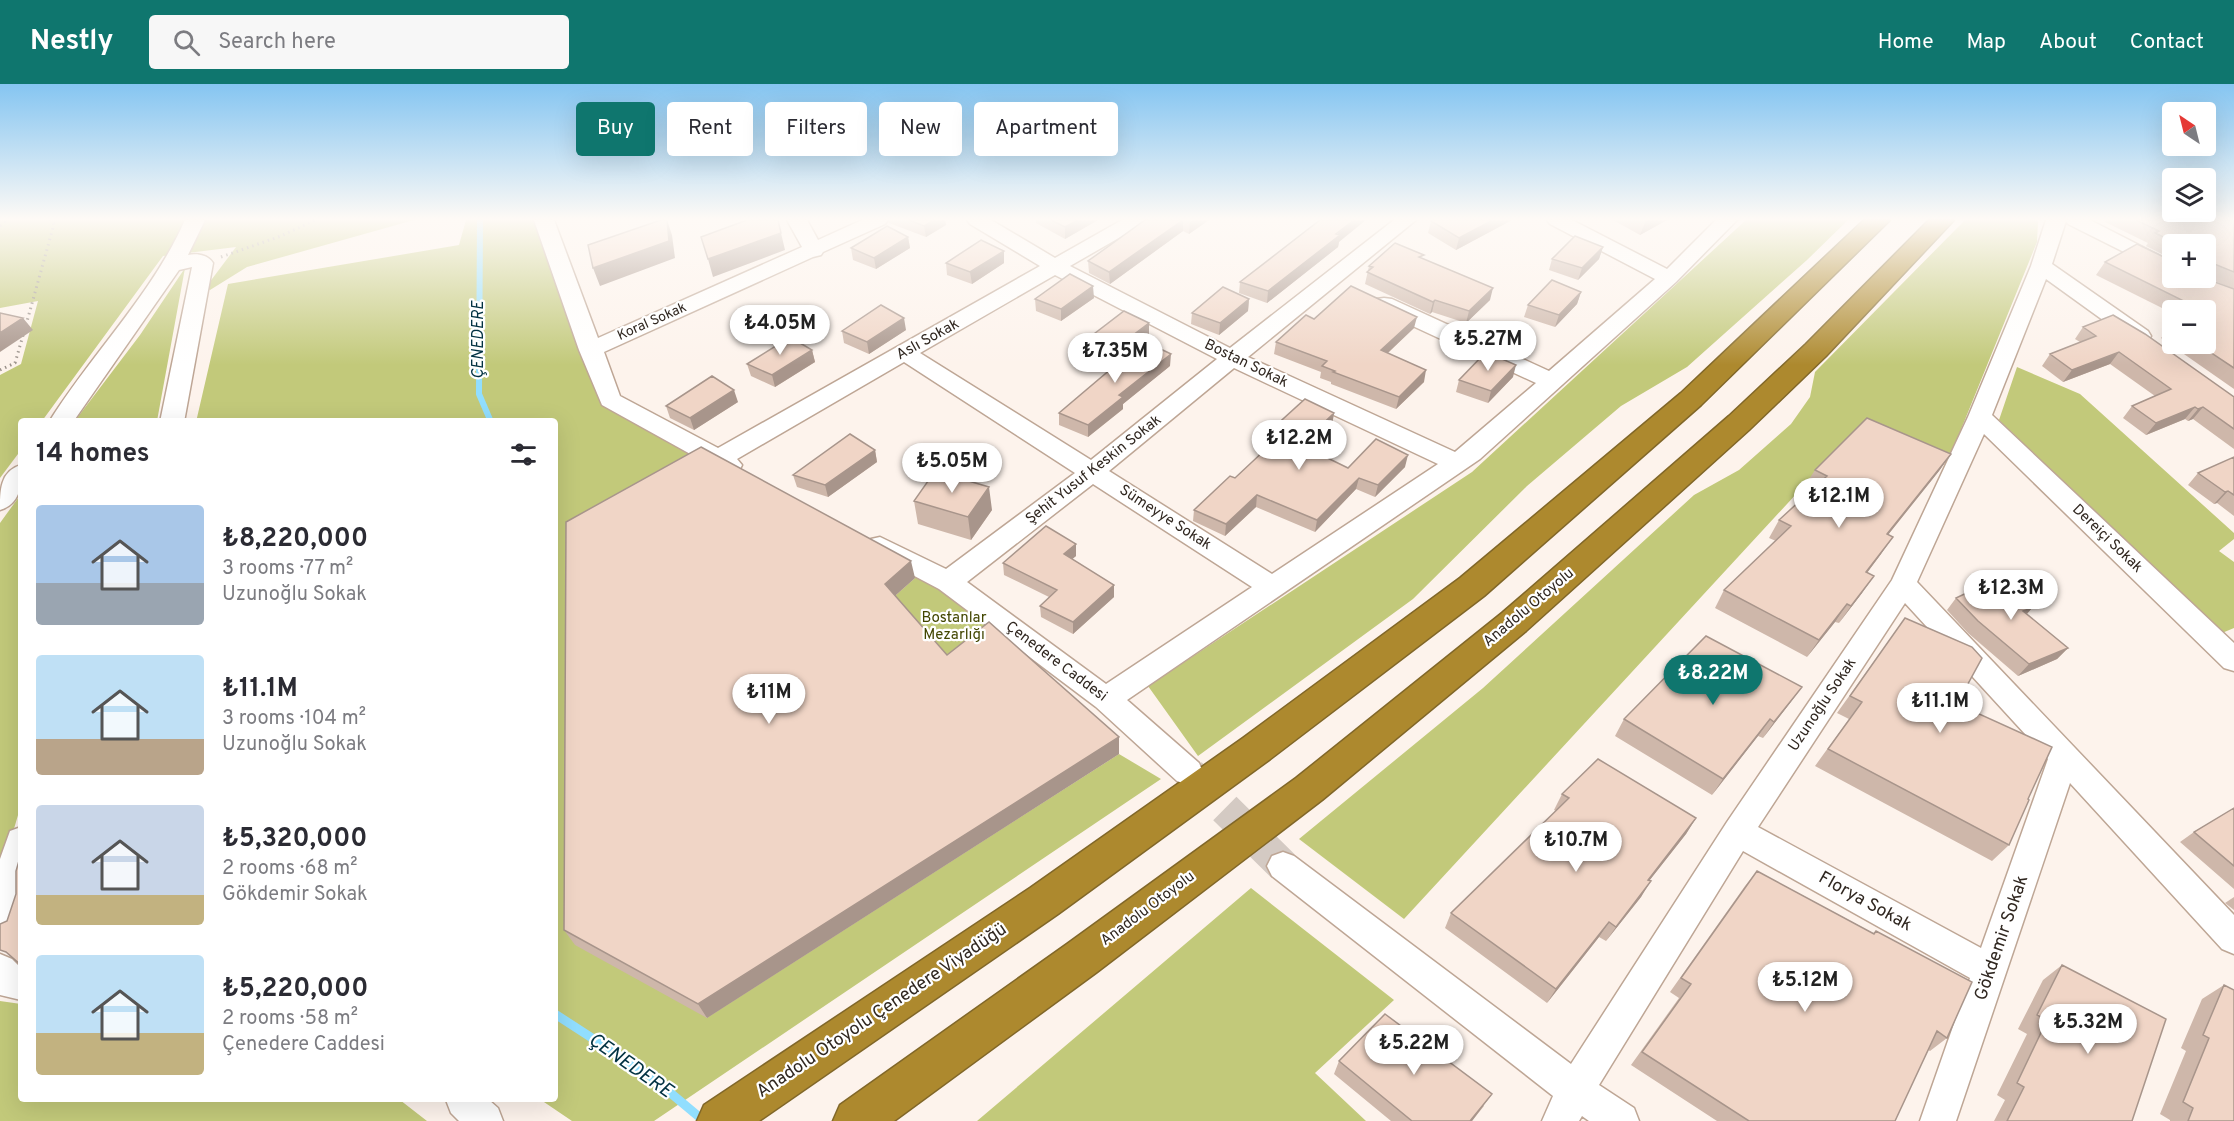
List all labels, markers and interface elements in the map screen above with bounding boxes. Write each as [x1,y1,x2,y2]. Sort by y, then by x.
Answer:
search box [149,15,569,69]
text: Nestly [30,24,113,60]
icon: search [170,26,203,59]
text: Search here [218,29,336,56]
text: Home [1878,29,1934,56]
text: Map [1967,29,2006,56]
text: About [2039,29,2097,56]
text: Contact [2130,29,2204,56]
chip: Buy [576,102,655,156]
chip: Rent [667,102,753,156]
chip: Filters [765,102,867,156]
chip: New [879,102,962,156]
chip: Apartment [974,102,1118,156]
north arrow [2162,102,2216,156]
map controls [2162,102,2216,354]
button: layers [2162,168,2216,222]
button: + [2162,234,2216,288]
street label: Koral Sokak [615,299,689,345]
water label: ÇENEDERE [469,300,489,379]
button: − [2162,300,2216,354]
pin: ₺4.05M [731,305,829,356]
text: ₺4.05M [744,311,816,337]
street label: Aslı Sokak [893,315,963,365]
pin: ₺5.27M [1439,321,1537,372]
text: ₺5.27M [1453,327,1523,353]
pin: ₺7.35M [1066,333,1164,384]
street label: Bostan Sokak [1201,335,1291,393]
text: ₺7.35M [1082,339,1148,365]
street label: Şehit Yusuf Keskin Sokak [1022,411,1166,529]
pin: ₺12.2M [1250,420,1348,471]
text: ₺12.2M [1266,426,1332,452]
text: 14 homes [36,438,150,471]
icon: filters [507,438,540,471]
pin: ₺5.05M [903,443,1001,494]
text: ₺5.05M [916,449,988,475]
pin: ₺12.1M [1790,478,1888,529]
street label: Sümeyye Sokak [1115,481,1215,555]
text: ₺12.1M [1808,484,1870,510]
street label: Dereiçi Sokak [2068,501,2146,577]
text: ₺8,220,000 [222,523,368,556]
icon: home [84,529,156,601]
text: 3 rooms · 77 m² [222,556,353,582]
street label: Anadolu Otoyolu [1480,564,1578,652]
pin: ₺12.3M [1962,570,2060,621]
text: ₺12.3M [1978,576,2044,602]
text: Uzunoğlu Sokak [222,582,367,608]
park label: Bostanlar Mezarlığı [922,609,987,645]
street label: Çenedere Caddesi [1001,618,1111,706]
pin: ₺8.22M [1664,655,1762,706]
street label: Uzunoğlu Sokak [1785,655,1861,755]
text: ₺8.22M [1678,661,1748,687]
text: ₺11.1M [222,673,298,706]
pin: ₺11M [733,674,805,725]
icon: home [84,679,156,751]
text: ₺11M [746,680,792,706]
pin: ₺11.1M [1891,683,1989,734]
text: ₺11.1M [1911,689,1969,715]
text: 3 rooms · 104 m² [222,706,366,732]
text: Uzunoğlu Sokak [222,732,367,758]
pin: ₺10.7M [1527,822,1625,873]
text: ₺5,320,000 [222,823,367,856]
text: ₺10.7M [1544,828,1608,854]
icon: home [84,829,156,901]
text: 2 rooms · 68 m² [222,856,358,882]
street label: Anadolu Otoyolu [1097,867,1199,951]
street label: Florya Sokak [1814,867,1916,937]
street label: Gökdemir Sokak [1970,872,2034,1004]
text: Gökdemir Sokak [222,882,368,908]
street label: Anadolu Otoyolu Çenedere Viyadüğü [752,918,1012,1104]
pin: ₺5.12M [1756,962,1854,1013]
text: ₺5.12M [1772,968,1838,994]
text: ₺5,220,000 [222,973,368,1006]
icon: home [84,979,156,1051]
pin: ₺5.32M [2039,1004,2137,1055]
text: 2 rooms · 58 m² [222,1006,358,1032]
text: ₺5.32M [2053,1010,2123,1036]
pin: ₺5.22M [1365,1025,1463,1076]
water label: ÇENEDERE [583,1027,679,1105]
text: ₺5.22M [1379,1031,1449,1057]
text: Çenedere Caddesi [222,1032,385,1058]

